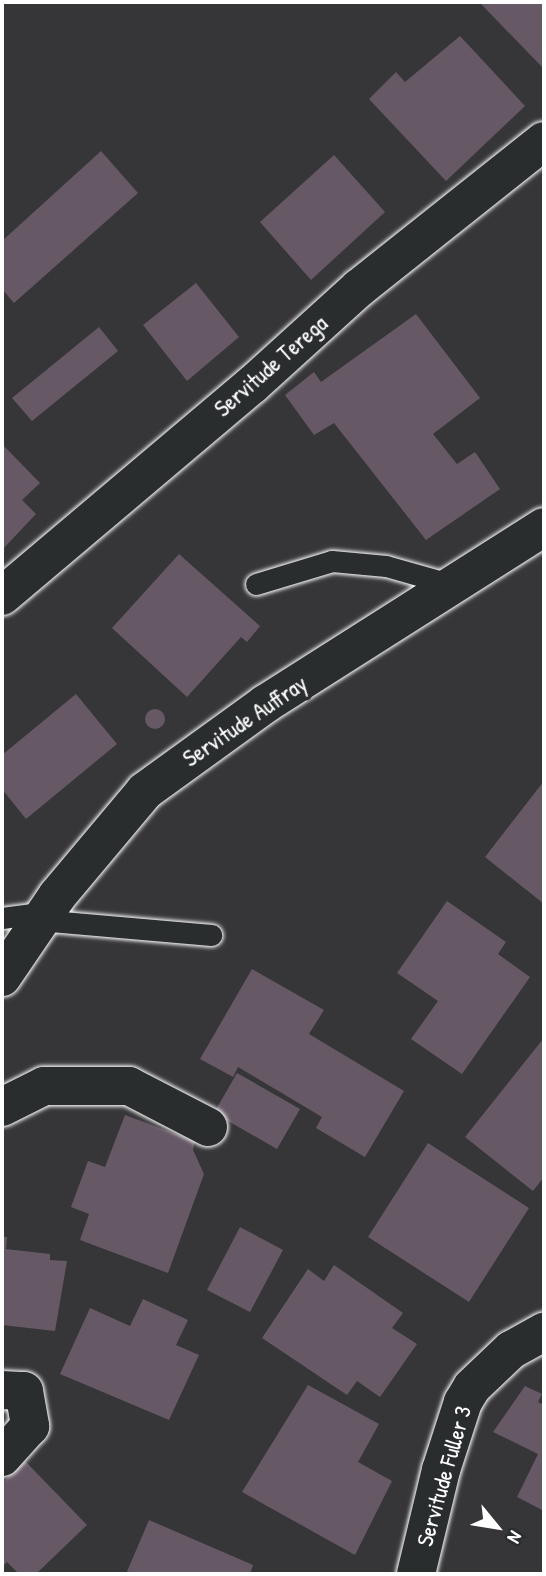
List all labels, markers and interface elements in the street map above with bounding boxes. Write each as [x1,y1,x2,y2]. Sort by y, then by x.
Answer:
street label: Servitude Terega [209,309,333,423]
street label: Servitude Auffray [178,669,312,773]
street label: Servitude Fuller 3 [411,1403,477,1549]
north arrow [462,1492,532,1562]
text: N [501,1527,529,1548]

